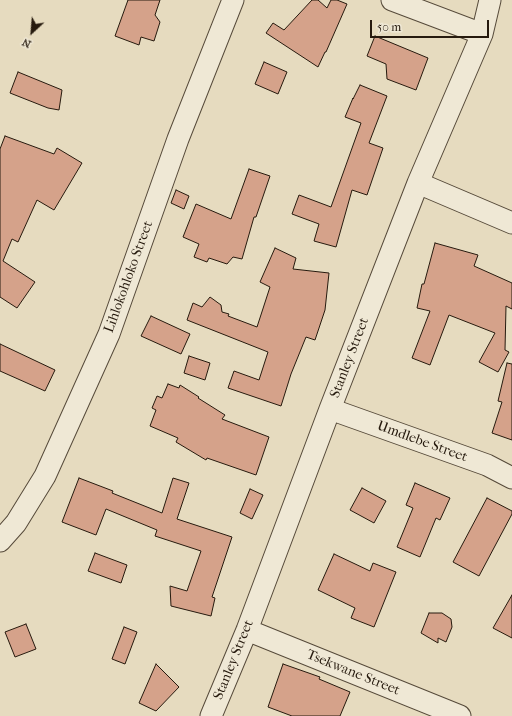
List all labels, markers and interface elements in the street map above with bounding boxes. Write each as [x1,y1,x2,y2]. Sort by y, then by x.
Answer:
north arrow [12,12,52,52]
scale bar [372,12,491,38]
text: 50 m [377,20,401,34]
text: N [20,36,33,51]
street label: Lihlokohloko Street [101,219,157,335]
street label: Stanley Street [327,315,373,401]
street label: Umdlebe Street [374,418,470,466]
street label: Stanley Street [210,618,258,702]
street label: Tsekwane Street [304,647,402,699]

